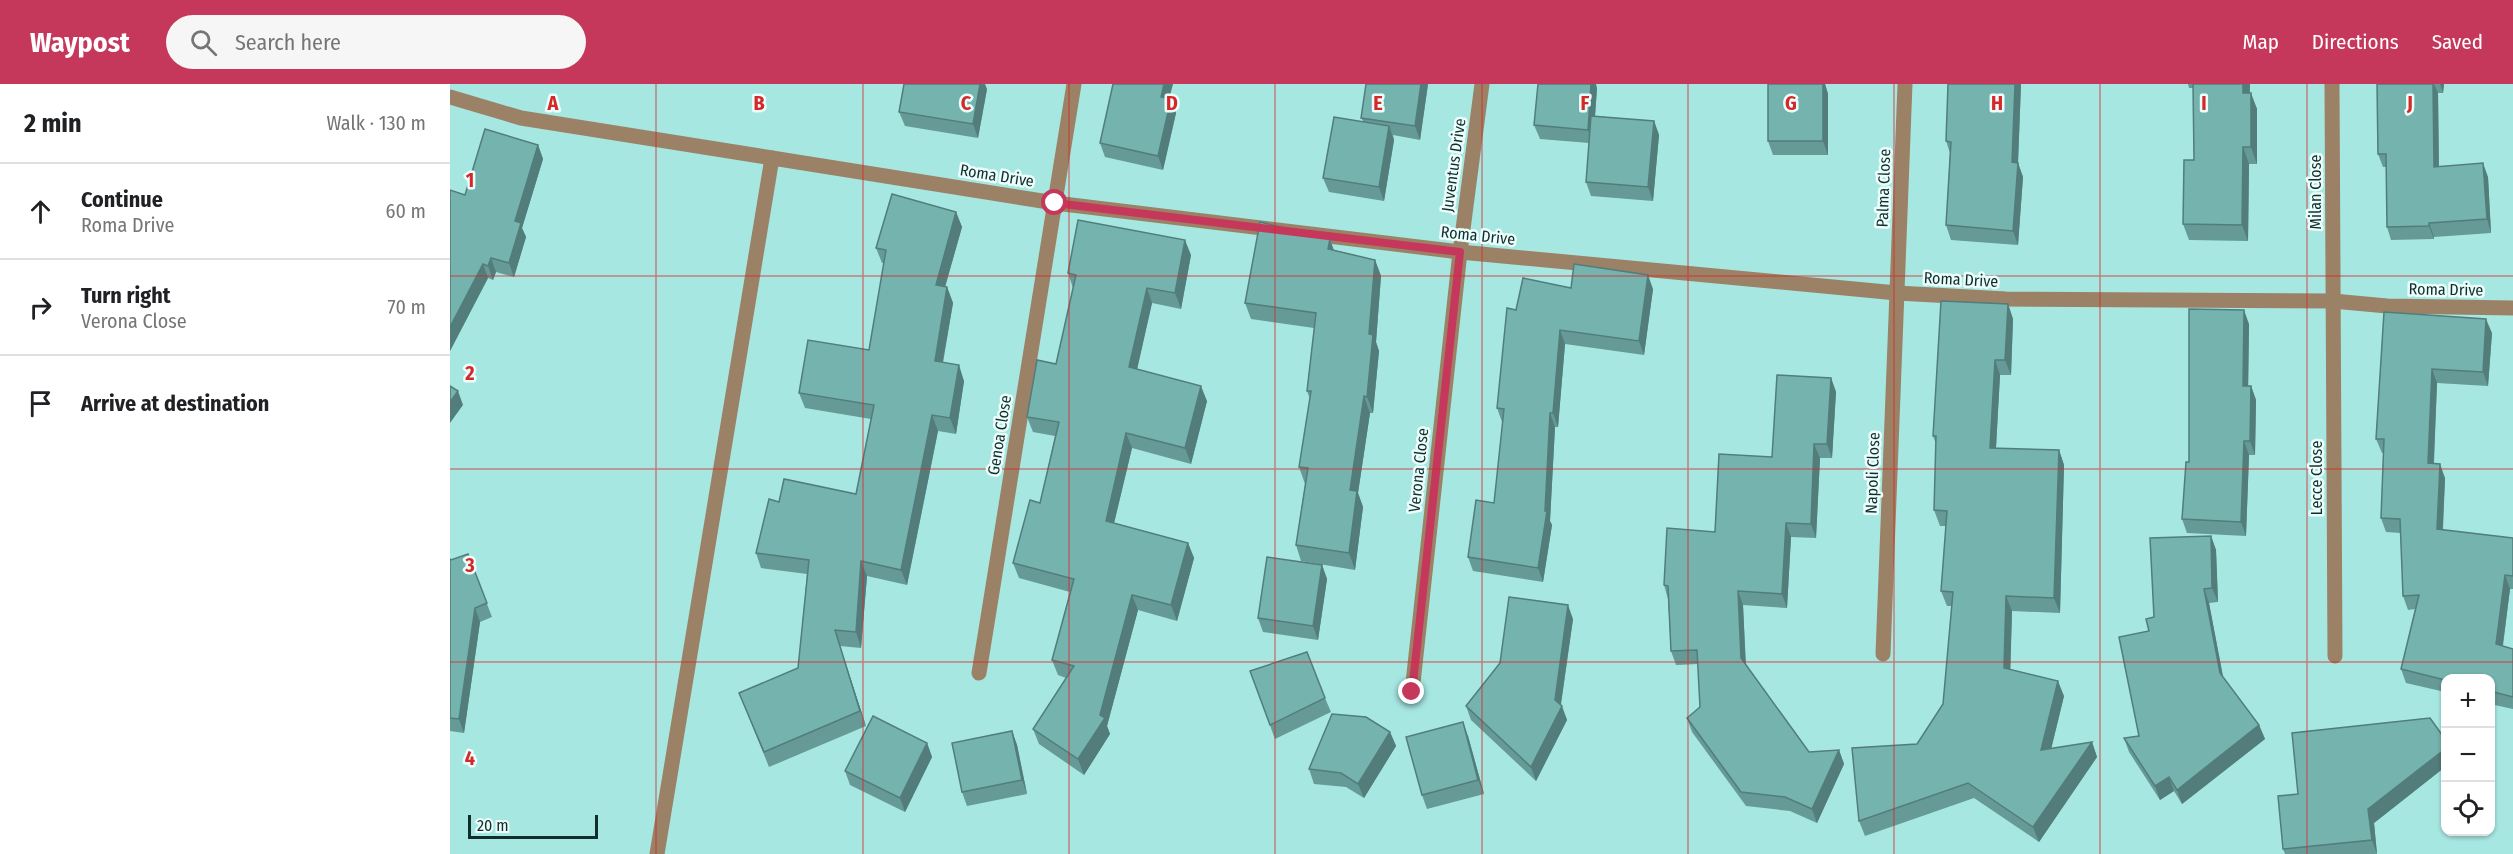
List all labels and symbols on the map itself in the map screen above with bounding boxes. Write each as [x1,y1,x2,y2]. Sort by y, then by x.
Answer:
text: A [547,91,560,115]
text: B [753,91,765,115]
text: C [961,91,972,115]
text: D [1166,91,1178,115]
text: E [1373,91,1383,115]
text: F [1581,91,1590,115]
text: G [1785,91,1797,115]
text: H [1991,91,2003,115]
text: I [2201,91,2207,115]
text: J [2406,91,2413,115]
street label: Juventus Drive [1438,117,1469,213]
street label: Palma Close [1873,148,1894,228]
street label: Milan Close [2306,154,2325,229]
street label: Roma Drive [959,160,1035,191]
text: 1 [466,168,474,192]
route start [1041,189,1067,215]
street label: Roma Drive [1440,222,1516,249]
street label: Roma Drive [1923,268,1999,291]
street label: Roma Drive [2408,279,2484,300]
text: 2 [464,361,475,385]
street label: Genoa Close [984,394,1015,476]
street label: Verona Close [1405,427,1432,513]
street label: Napoli Close [1862,432,1883,514]
street label: Lecce Close [2307,441,2326,515]
text: 3 [464,553,475,577]
route end [1398,678,1424,704]
text: 4 [465,746,475,770]
scale bar [468,812,598,840]

